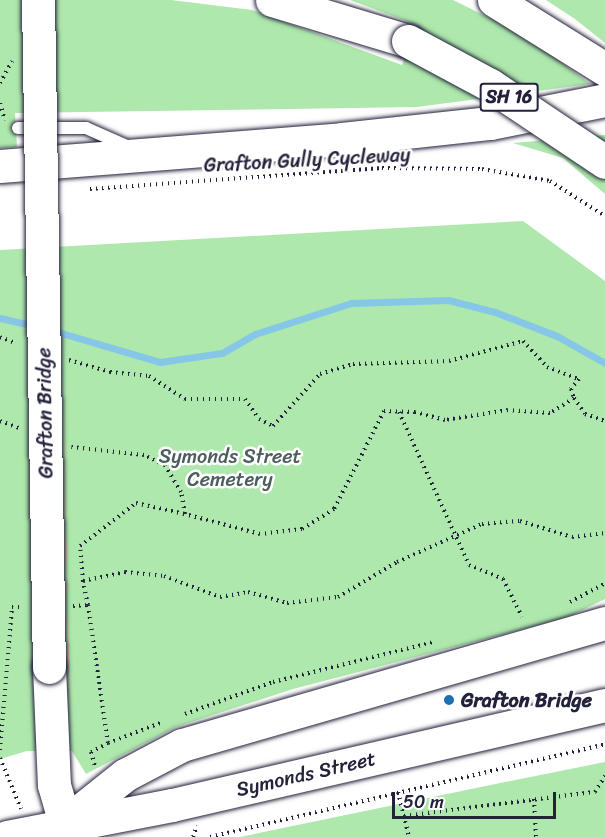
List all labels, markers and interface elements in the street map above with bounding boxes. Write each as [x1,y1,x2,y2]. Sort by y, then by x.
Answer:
road number: SH 16 [479,82,539,112]
street label: Grafton Gully Cycleway [203,143,411,177]
street label: Grafton Bridge [32,347,58,479]
park label: Symonds Street Cemetery [159,445,301,492]
place label: Grafton Bridge [461,688,592,712]
marker: Grafton Bridge [442,693,456,707]
street label: Symonds Street [234,746,378,802]
scale bar [395,780,558,818]
text: 50 m [403,786,444,818]

